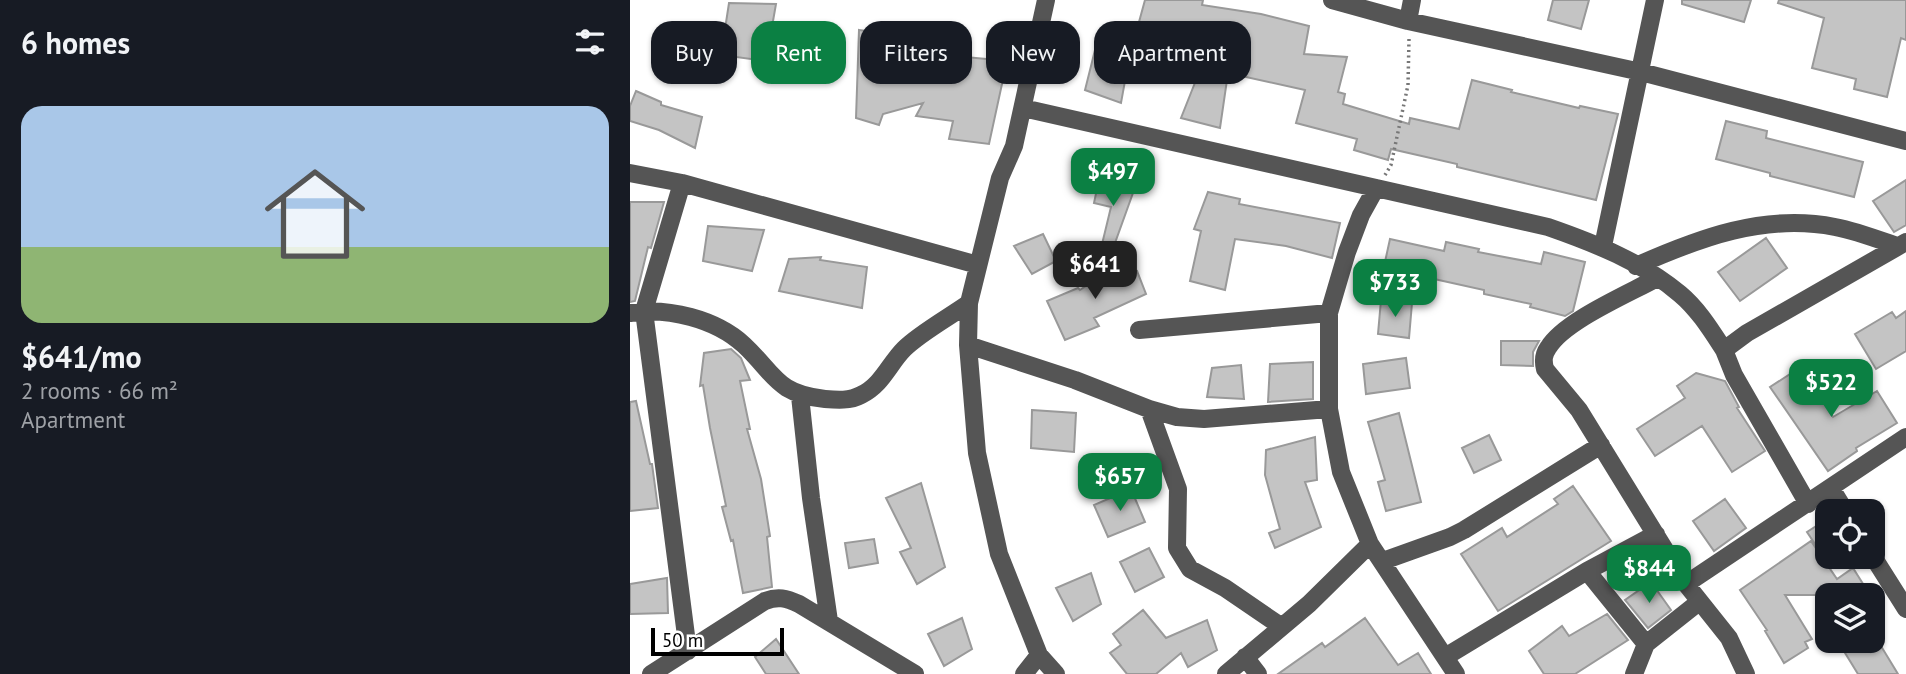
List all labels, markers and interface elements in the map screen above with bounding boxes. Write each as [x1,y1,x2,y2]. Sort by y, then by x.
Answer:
chip: Buy [651,21,737,84]
chip: Rent [751,21,846,84]
chip: Filters [860,21,972,84]
chip: New [986,21,1080,84]
chip: Apartment [1094,21,1251,84]
text: 6 homes [21,23,130,62]
icon: filters [571,23,609,61]
pin: $497 [1072,148,1154,208]
icon: home [252,151,378,277]
text: $497 [1087,156,1139,185]
pin: $641 [1054,242,1136,301]
text: $641 [1069,249,1121,278]
pin: $733 [1354,260,1436,319]
text: $733 [1369,267,1421,296]
text: $641/mo [21,337,142,376]
pin: $522 [1790,360,1872,419]
text: $522 [1805,367,1857,396]
text: 2 rooms · 66 m² [21,376,178,405]
text: Apartment [21,405,125,434]
pin: $657 [1079,454,1161,513]
text: $657 [1094,461,1146,490]
map controls [1815,499,1885,653]
button: locate [1815,499,1885,569]
pin: $844 [1608,546,1690,605]
text: $844 [1623,553,1675,582]
button: layers [1815,583,1885,653]
scale bar [651,625,784,657]
text: 50 m [662,628,703,652]

